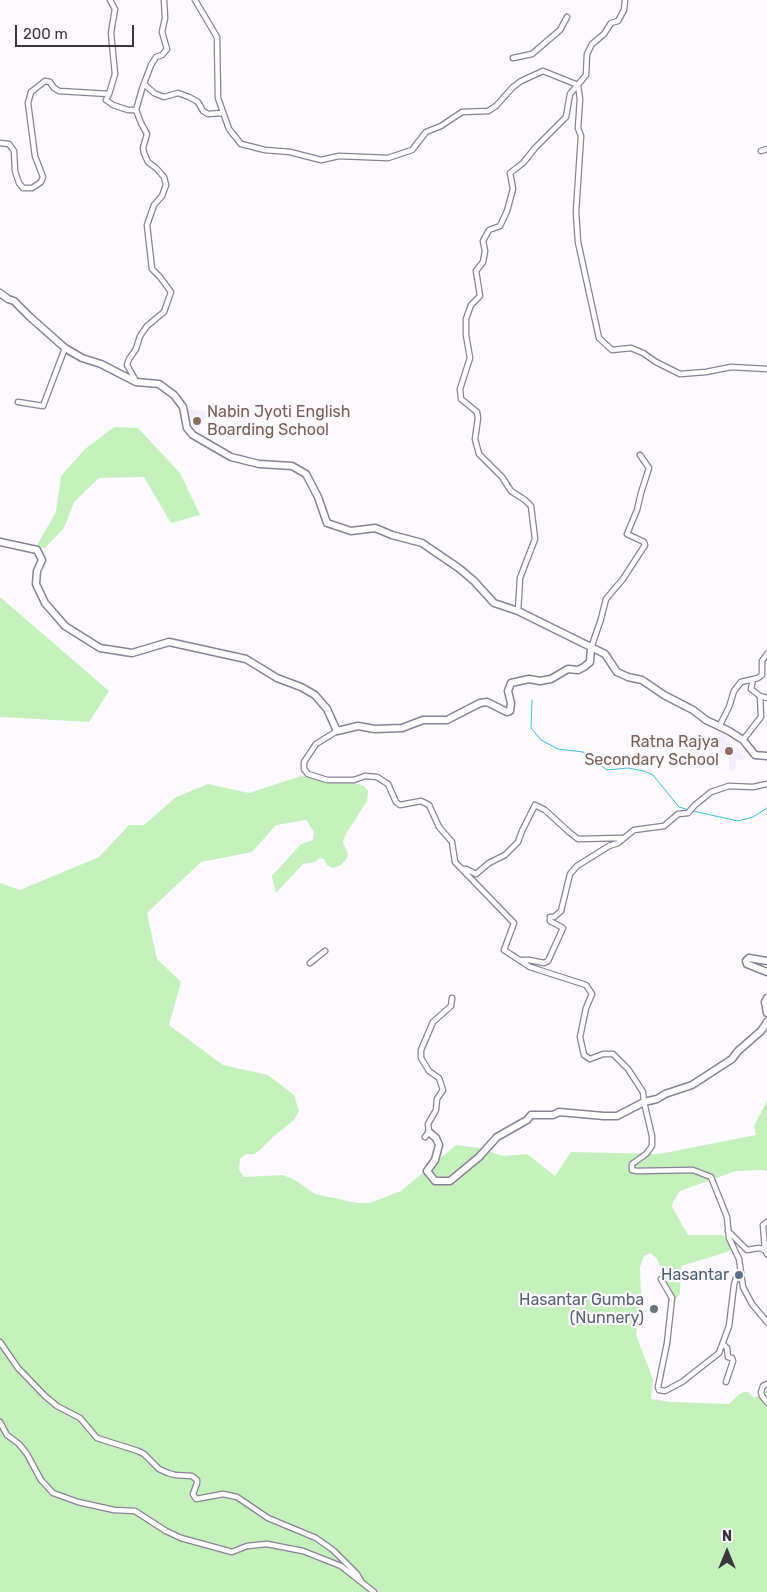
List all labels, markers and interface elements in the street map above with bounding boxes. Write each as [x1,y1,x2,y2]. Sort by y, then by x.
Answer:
scale bar [18,15,136,47]
text: 200 m [23,25,68,43]
place label: Nabin Jyoti English Boarding School [207,402,350,440]
marker: Nabin Jyoti English Boarding School [191,415,203,427]
place label: Ratna Rajya Secondary School [584,732,719,770]
marker: Ratna Rajya Secondary School [723,745,735,757]
place label: Hasantar [661,1265,729,1285]
marker: Hasantar [733,1269,745,1281]
place label: Hasantar Gumba (Nunnery) [519,1290,644,1328]
marker: Hasantar Gumba (Nunnery) [648,1303,660,1315]
north arrow [702,1527,752,1577]
text: N [722,1528,732,1545]

